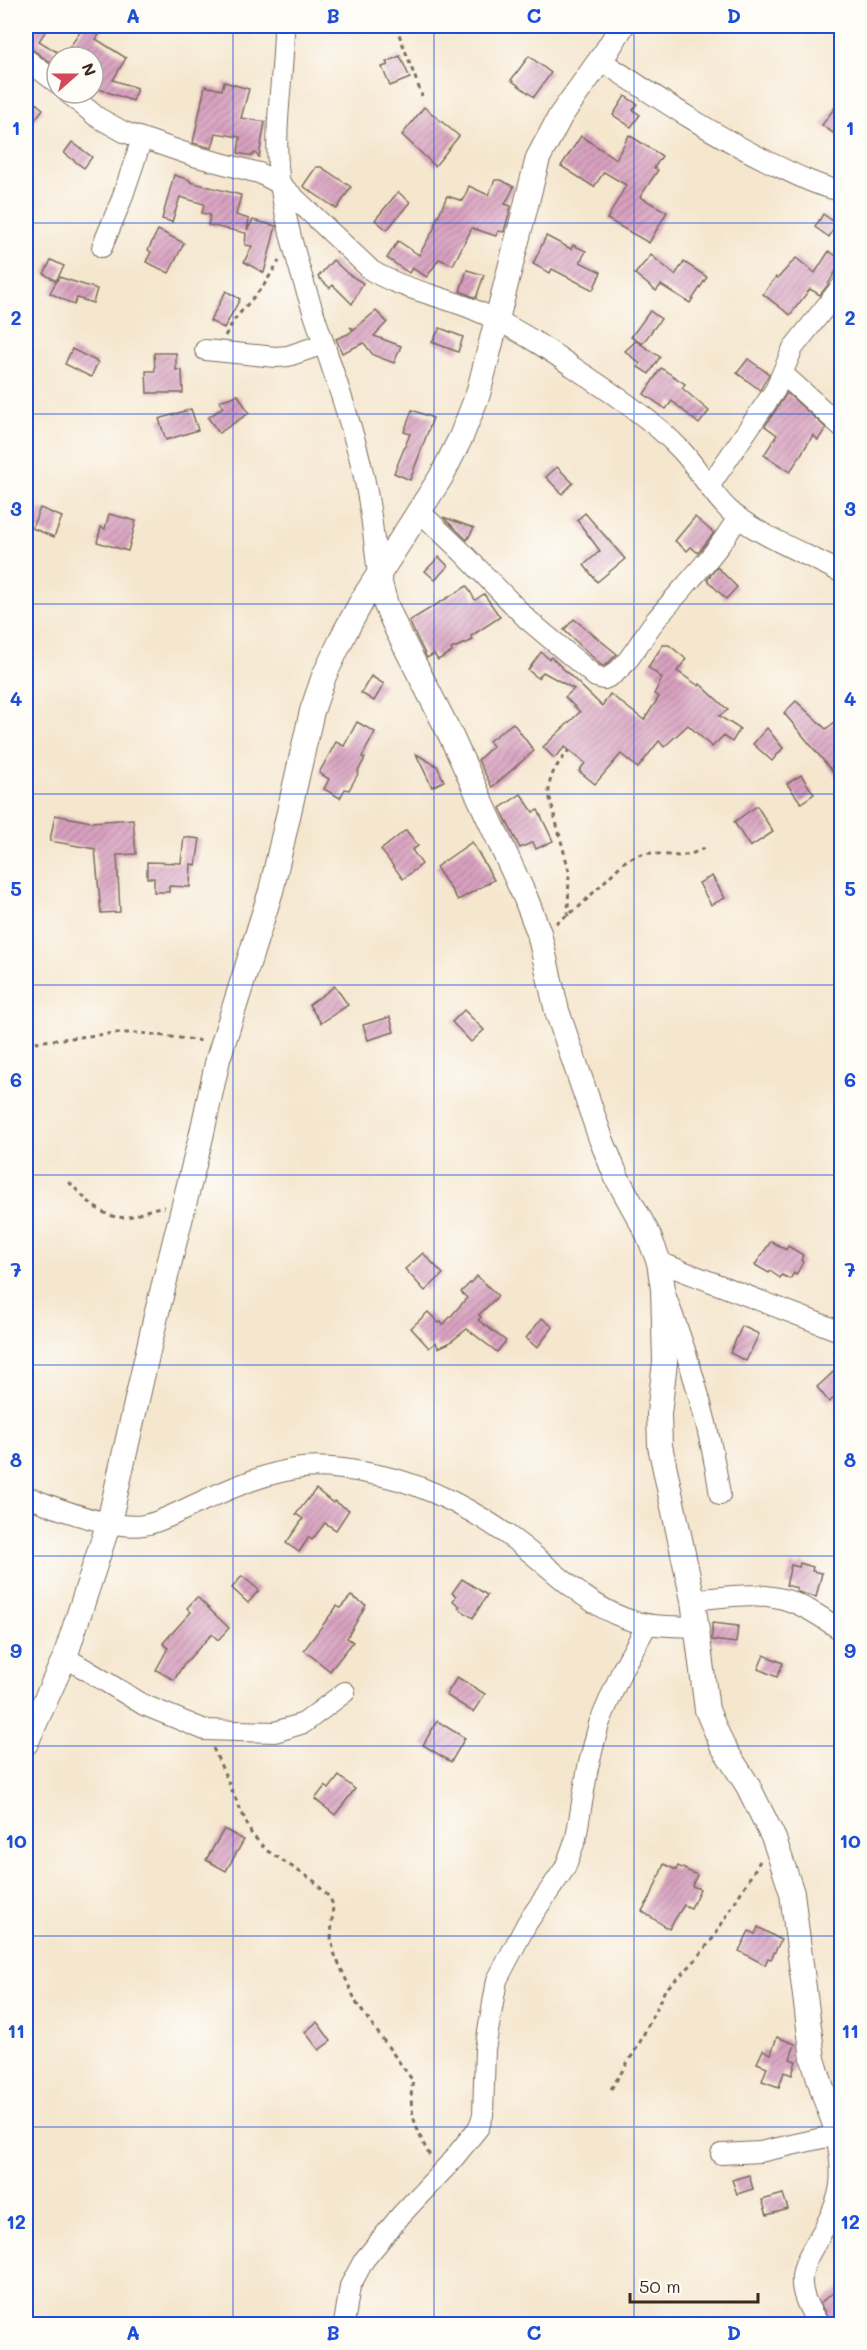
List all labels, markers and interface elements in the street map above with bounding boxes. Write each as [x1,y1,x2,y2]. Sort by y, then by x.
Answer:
text: A [126,2,140,28]
text: B [326,2,340,28]
text: C [527,2,542,28]
text: D [727,2,741,28]
north arrow [45,45,105,105]
text: N [77,60,101,79]
text: 1 [12,114,20,140]
text: 1 [846,114,854,140]
text: 2 [10,304,22,330]
text: 2 [844,304,856,330]
text: 3 [10,495,22,521]
text: 3 [844,495,856,521]
text: 4 [10,685,23,711]
text: 4 [844,685,857,711]
text: 5 [10,875,22,901]
text: 5 [844,875,856,901]
text: 6 [10,1066,22,1092]
text: 6 [844,1066,856,1092]
text: 7 [10,1256,22,1282]
text: 7 [844,1256,856,1282]
text: 8 [10,1446,22,1472]
text: 8 [844,1446,856,1472]
text: 9 [10,1637,22,1663]
text: 9 [844,1637,856,1663]
text: 10 [5,1827,27,1853]
text: 10 [839,1827,861,1853]
text: 11 [7,2017,25,2043]
text: 11 [841,2017,859,2043]
text: 12 [6,2208,26,2234]
text: 12 [840,2208,860,2234]
scale bar [630,2266,758,2304]
text: 50 m [639,2274,681,2298]
text: A [126,2319,140,2345]
text: B [326,2319,340,2345]
text: C [527,2319,542,2345]
text: D [727,2319,741,2345]

